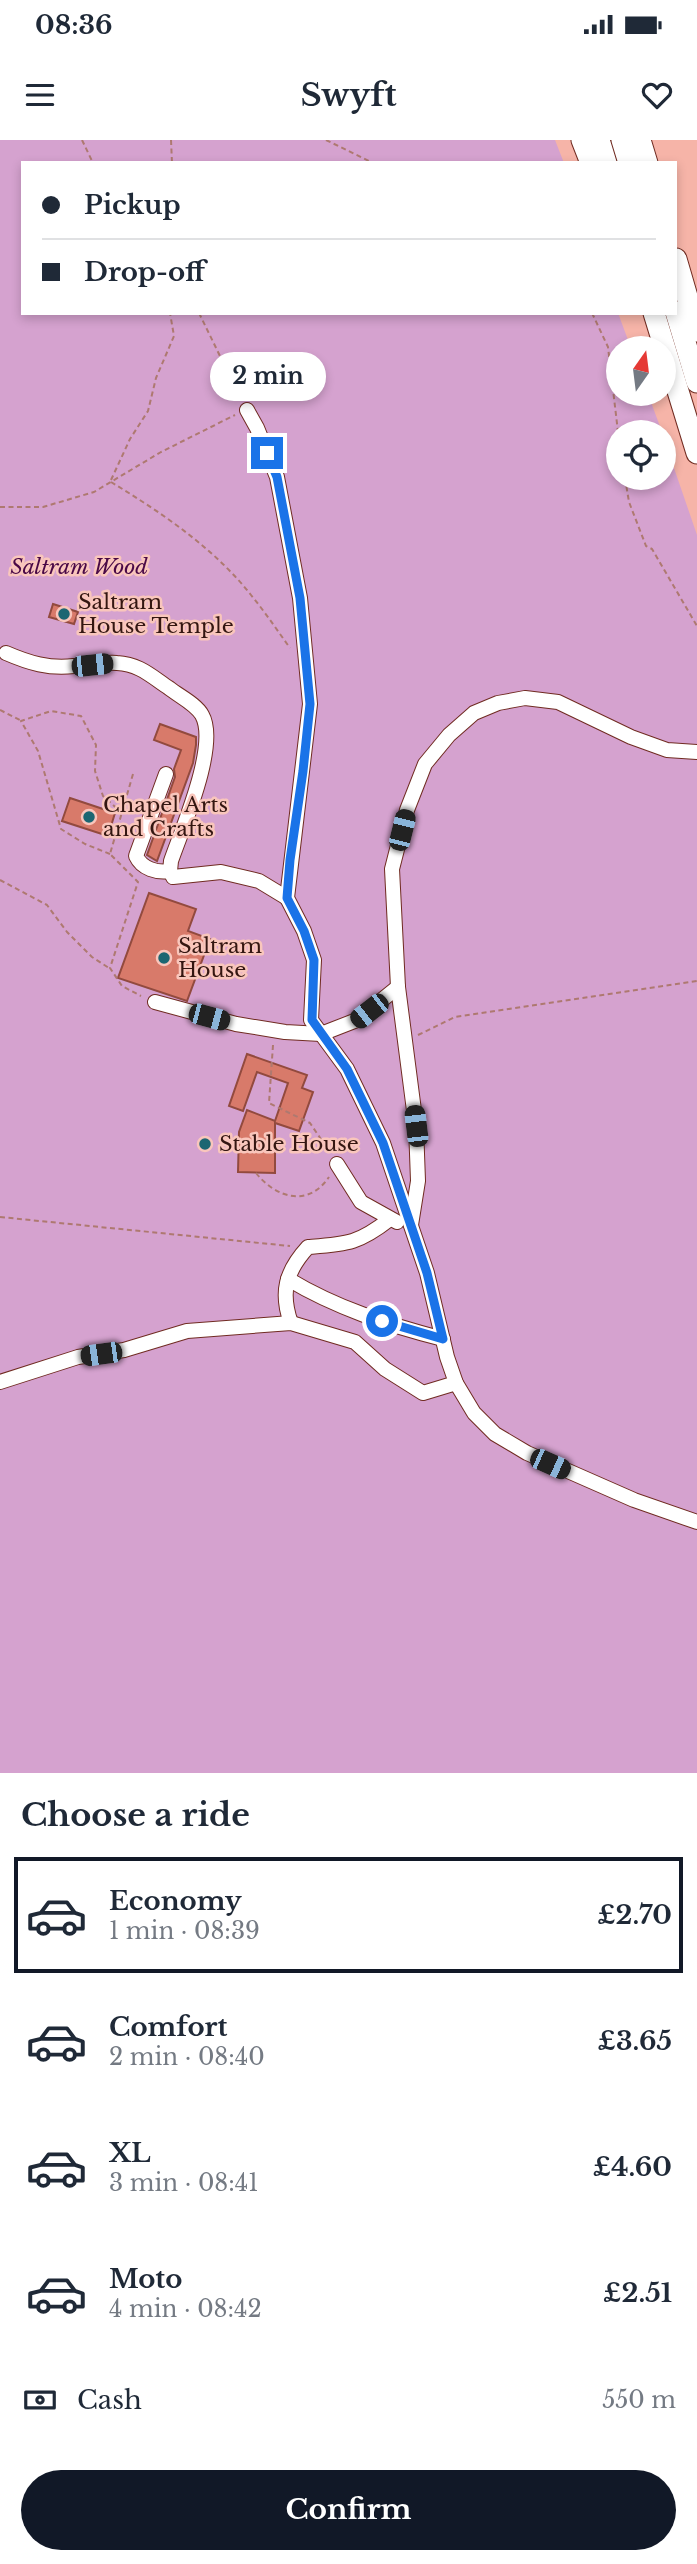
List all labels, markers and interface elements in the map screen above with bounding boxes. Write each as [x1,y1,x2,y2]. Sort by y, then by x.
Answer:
text: 08:36 [35,9,113,41]
text: Swyft [300,75,397,115]
icon: menu [21,76,59,114]
icon: heart [638,76,676,114]
text: Pickup [84,189,181,221]
text: Drop-off [84,256,205,288]
north arrow [606,336,676,406]
map controls [606,336,676,490]
callout: 2 min [209,352,325,400]
text: 2 min [232,362,304,390]
button: locate [606,420,676,490]
route end [251,437,283,469]
park label: Saltram Wood [10,554,148,580]
place label: Saltram House Temple [78,589,234,639]
marker: Saltram House Temple [56,606,72,622]
car [71,652,114,678]
place label: Chapel Arts and Crafts [103,792,228,842]
car [387,807,418,853]
marker: Chapel Arts and Crafts [81,809,97,825]
place label: Saltram House [178,933,263,983]
marker: Saltram House [156,950,172,966]
car [346,990,393,1032]
car [186,1001,233,1033]
car [404,1104,429,1148]
place label: Stable House [219,1131,359,1157]
marker: Stable House [197,1136,213,1152]
route start [366,1305,398,1337]
car [79,1341,124,1367]
car [527,1446,574,1482]
text: Choose a ride [21,1795,250,1835]
icon: car [25,1884,88,1947]
text: Economy [109,1885,242,1917]
text: £2.70 [597,1899,672,1931]
text: 1 min · 08:39 [109,1917,260,1945]
icon: car [25,2010,88,2073]
text: Comfort [109,2011,227,2043]
text: £3.65 [598,2025,672,2057]
text: 2 min · 08:40 [109,2043,265,2071]
icon: car [25,2136,88,2199]
text: XL [109,2137,151,2169]
text: £4.60 [593,2151,672,2183]
text: 3 min · 08:41 [109,2169,259,2197]
icon: car [25,2262,88,2325]
text: Moto [109,2263,182,2295]
text: £2.51 [603,2277,672,2309]
text: 4 min · 08:42 [109,2295,262,2323]
icon: cash [21,2381,59,2419]
text: Cash [77,2384,142,2416]
text: 550 m [602,2386,676,2414]
button: Confirm [21,2470,676,2550]

